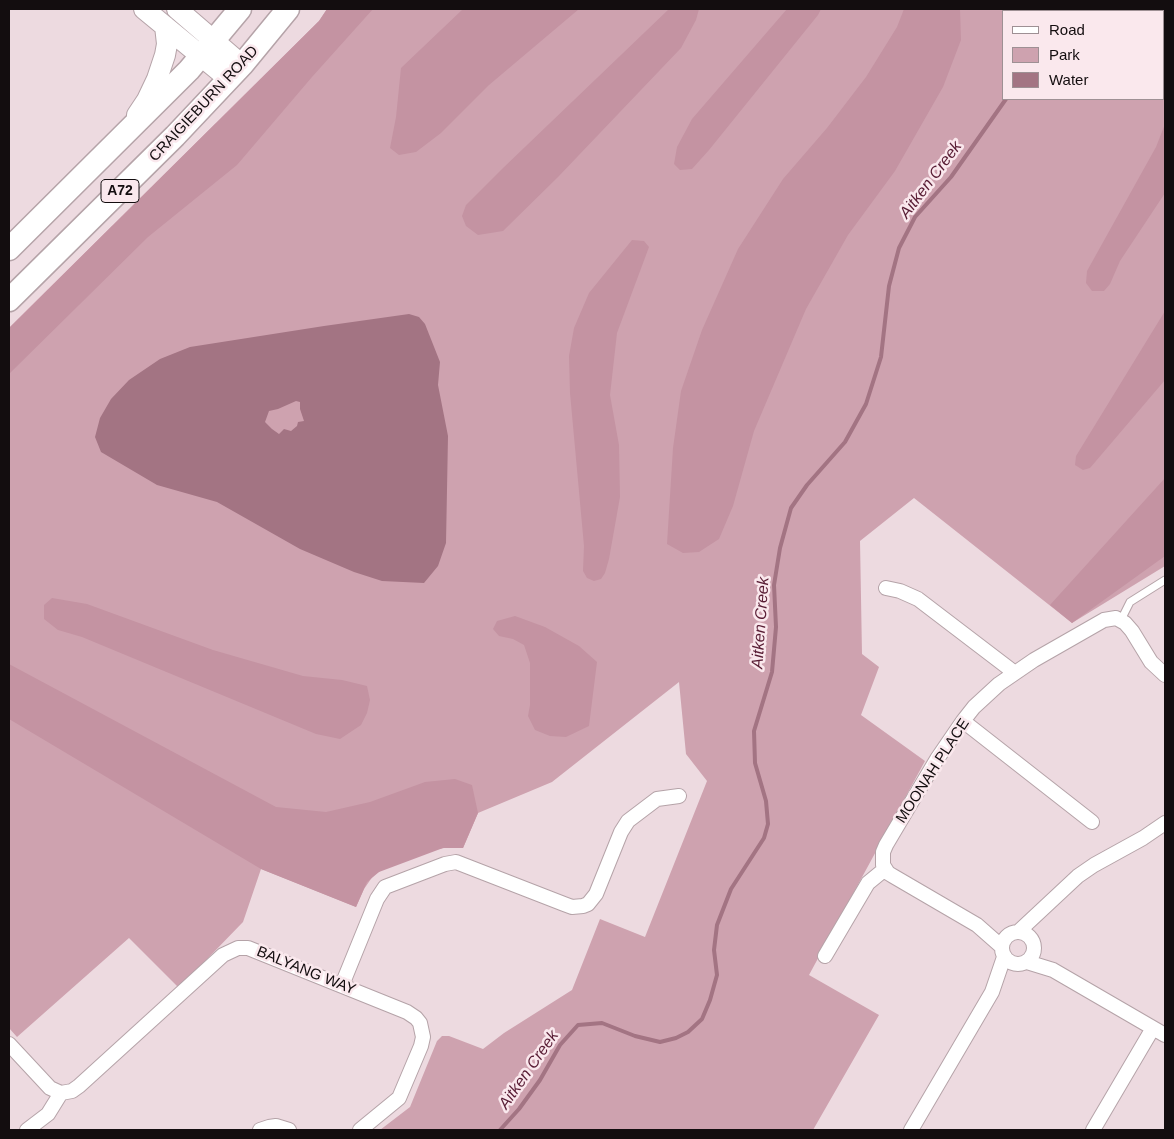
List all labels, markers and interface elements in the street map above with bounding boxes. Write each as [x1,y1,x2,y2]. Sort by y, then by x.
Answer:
legend [1002,10,1164,100]
text: Road [1049,21,1085,38]
street label: CRAIGIEBURN ROAD [146,42,262,166]
text: Park [1049,46,1080,63]
text: Water [1049,71,1088,88]
water label: Aitken Creek [896,138,966,222]
road number: A72 [101,180,139,202]
water label: Aitken Creek [748,577,774,669]
street label: MOONAH PLACE [893,715,973,827]
street label: BALYANG WAY [254,943,358,999]
water label: Aitken Creek [495,1027,563,1113]

